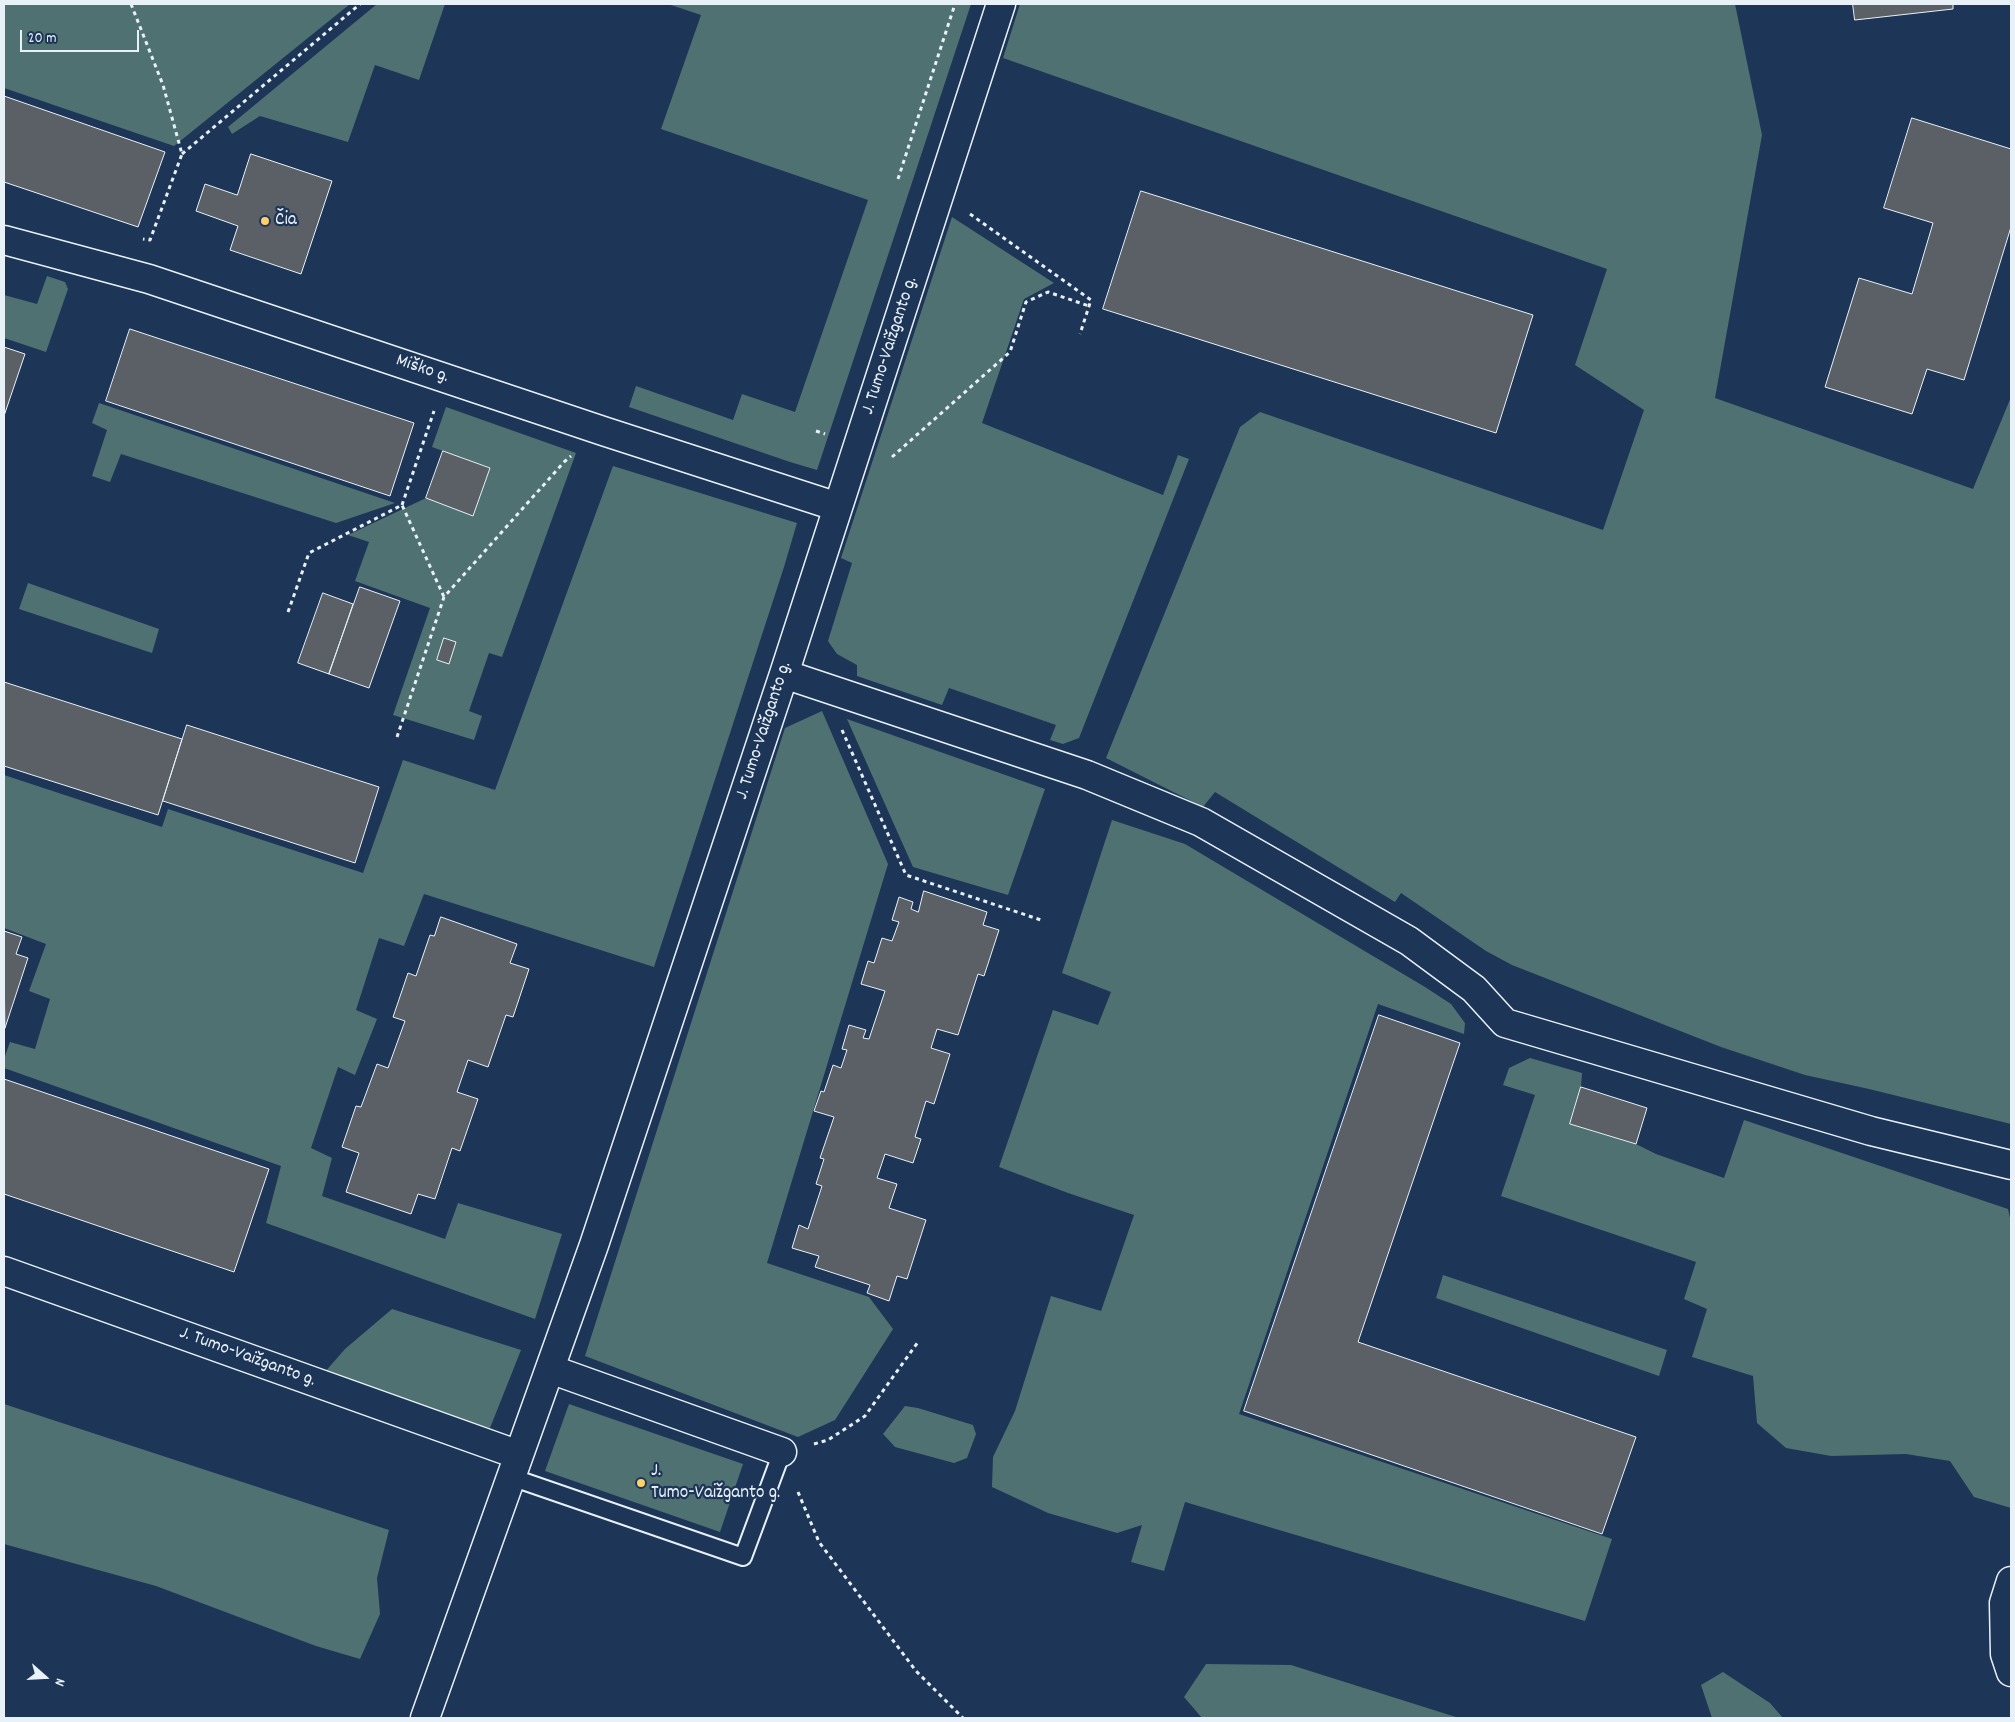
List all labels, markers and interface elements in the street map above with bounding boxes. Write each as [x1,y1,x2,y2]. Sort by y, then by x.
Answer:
scale bar [22,20,141,52]
text: 20 m [28,28,56,50]
place label: Čia [275,210,297,232]
marker: Čia [259,215,271,227]
street label: J. Tumo-Vaižganto g. [858,274,924,418]
street label: Miško g. [392,350,452,390]
street label: J. Tumo-Vaižganto g. [732,659,798,803]
street label: J. Tumo-Vaižganto g. [176,1323,318,1393]
place label: J. Tumo-Vaižganto g. [651,1461,780,1505]
marker: J. Tumo-Vaižganto g. [635,1477,647,1489]
north arrow [20,1652,70,1702]
text: N [49,1675,70,1688]

